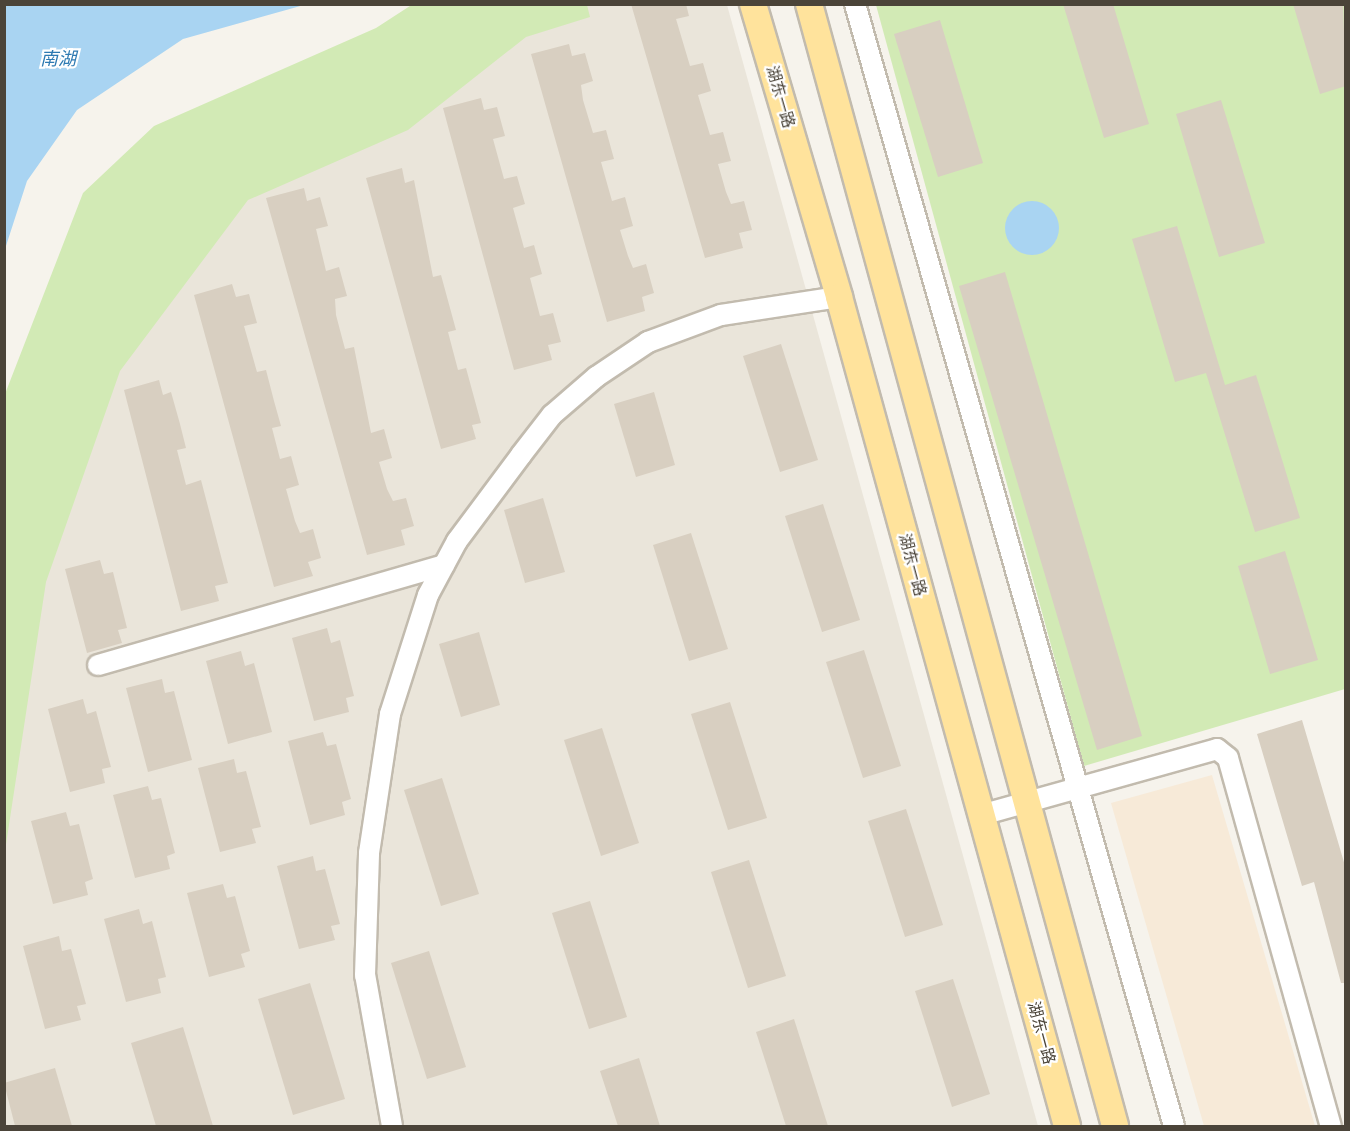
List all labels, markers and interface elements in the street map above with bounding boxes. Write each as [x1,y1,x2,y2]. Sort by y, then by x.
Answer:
water label: 南湖 [40,48,76,70]
street label: 湖东一路 [762,64,798,130]
street label: 湖东一路 [894,532,930,598]
street label: 湖东一路 [1023,1000,1059,1066]

